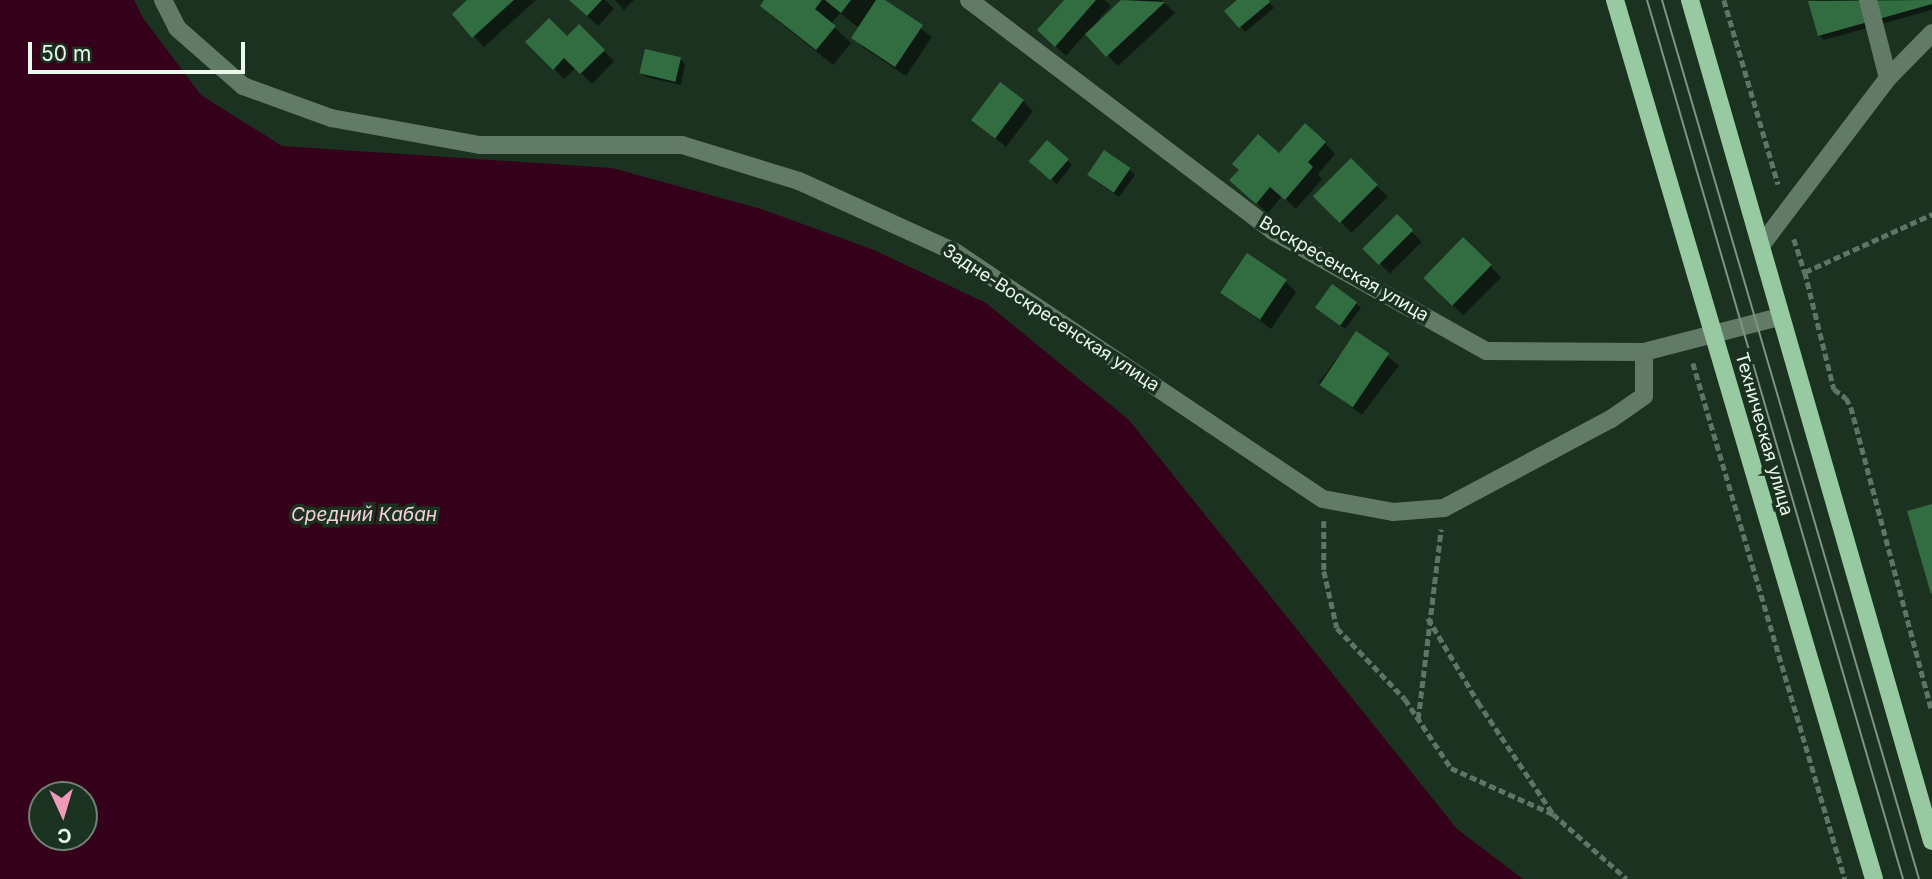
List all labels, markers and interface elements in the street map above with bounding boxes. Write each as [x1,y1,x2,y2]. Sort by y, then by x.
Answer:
scale bar [32,28,248,72]
text: 50 m [41,41,91,66]
street label: Воскресенская улица [1256,212,1432,326]
street label: Задне-Воскресенская улица [939,240,1163,396]
street label: Техническая улица [1730,350,1798,518]
water label: Средний Кабан [291,504,437,526]
north arrow [28,781,98,851]
text: С [57,823,72,847]

